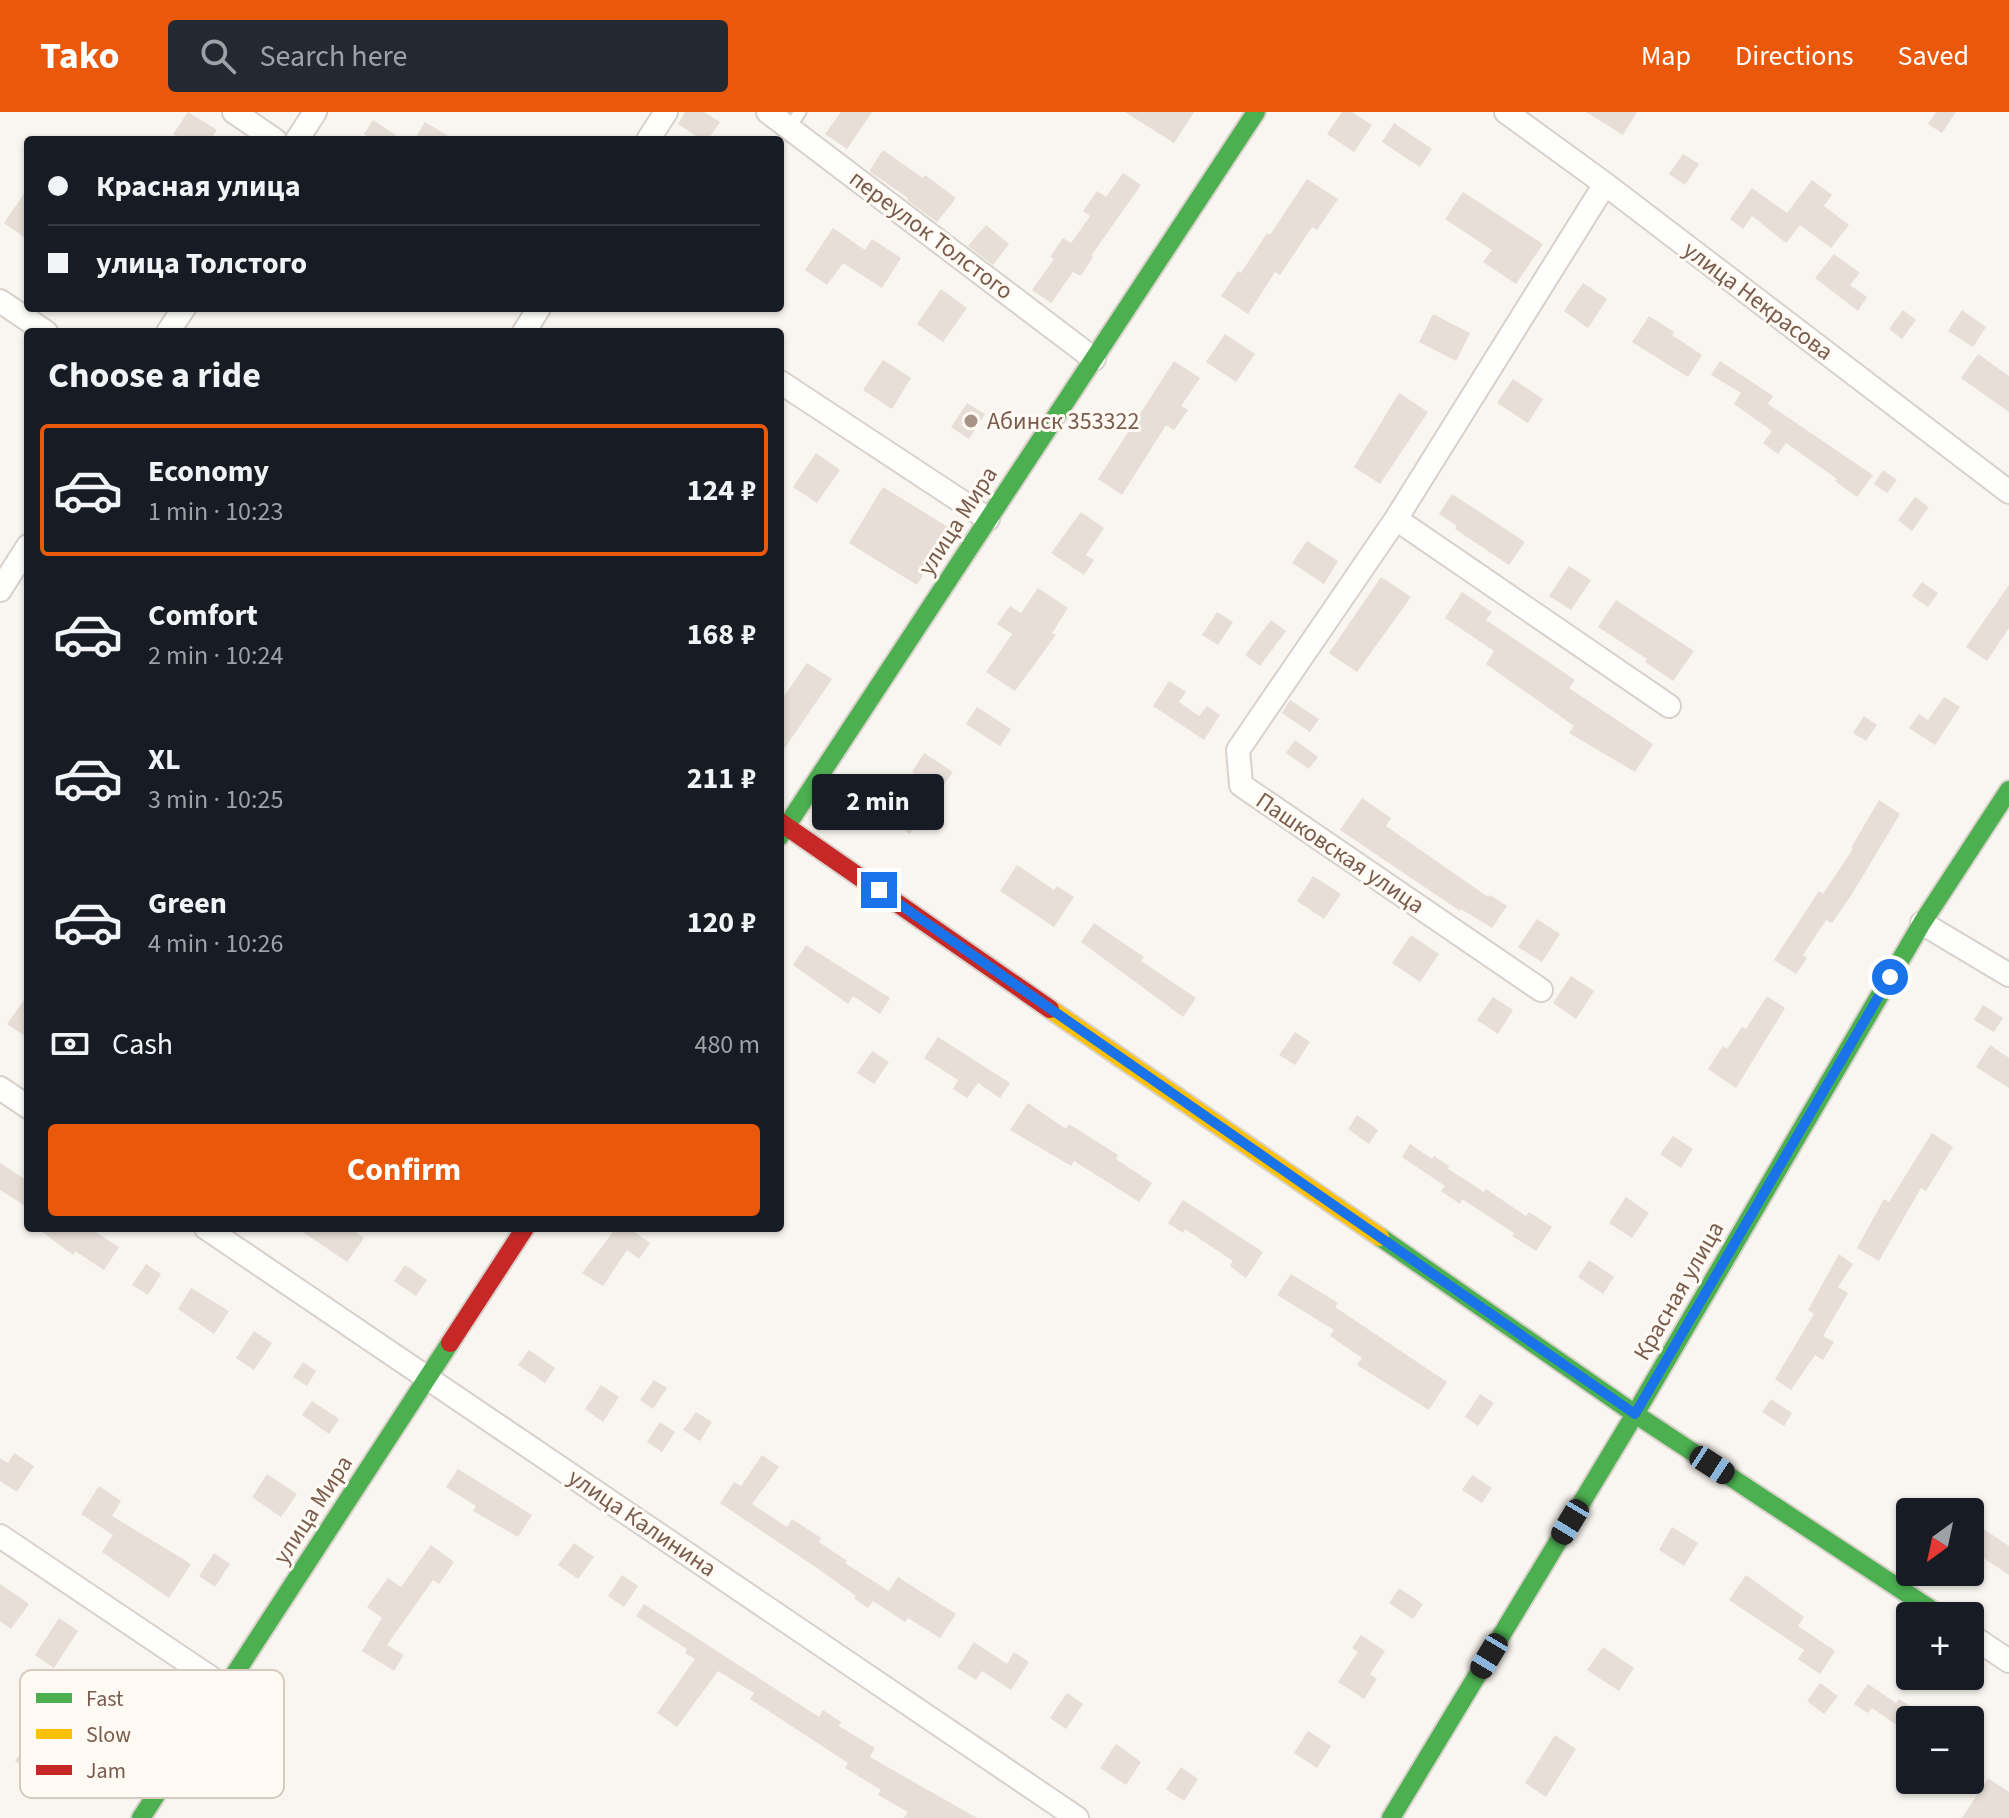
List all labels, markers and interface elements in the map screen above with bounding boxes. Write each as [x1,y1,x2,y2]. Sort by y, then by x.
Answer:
search box [168,20,728,92]
text: Tako [40,29,120,83]
icon: search [196,34,240,78]
text: Search here [260,35,408,78]
text: Map [1641,36,1691,76]
text: Directions [1735,36,1854,76]
text: Saved [1898,36,1969,76]
street label: переулок Толстого [842,162,1020,308]
text: Красная улица [96,165,300,208]
street label: улица Некрасова [1676,233,1840,369]
text: улица Толстого [96,242,307,285]
text: Choose a ride [48,350,261,401]
place label: Абинск 353322 [987,404,1139,439]
marker: Абинск 353322 [962,412,980,430]
text: Economy [148,450,269,493]
icon: car [52,454,124,526]
street label: улица Мира [910,460,1006,582]
text: 124 ₽ [687,469,756,512]
text: 1 min · 10:23 [148,493,283,530]
text: Comfort [148,594,258,637]
icon: car [52,598,124,670]
text: 168 ₽ [687,613,756,656]
text: 2 min · 10:24 [148,637,283,674]
text: XL [148,738,181,781]
icon: car [52,742,124,814]
text: 211 ₽ [687,757,756,800]
callout: 2 min [813,774,945,830]
text: 3 min · 10:25 [148,781,283,818]
text: 2 min [846,783,910,820]
street label: Пашковская улица [1249,783,1431,923]
route end [861,872,897,908]
text: Green [148,882,227,925]
icon: car [52,886,124,958]
text: 120 ₽ [687,901,756,944]
text: 4 min · 10:26 [148,925,283,962]
route start [1872,959,1908,995]
icon: cash [48,1022,92,1066]
text: Cash [112,1023,173,1066]
text: 480 m [694,1026,760,1063]
button: Confirm [48,1124,760,1216]
street label: Красная улица [1625,1215,1733,1367]
car [1685,1442,1739,1488]
street label: улица Мира [265,1449,361,1571]
street label: улица Калинина [561,1460,723,1586]
car [1547,1495,1593,1549]
north arrow [1896,1498,1984,1586]
map controls [1896,1498,1984,1794]
button: + [1896,1602,1984,1690]
car [1466,1629,1512,1683]
legend [20,1670,284,1798]
text: Fast [86,1683,124,1715]
button: − [1896,1706,1984,1794]
text: Slow [86,1719,131,1751]
text: Jam [86,1755,126,1787]

